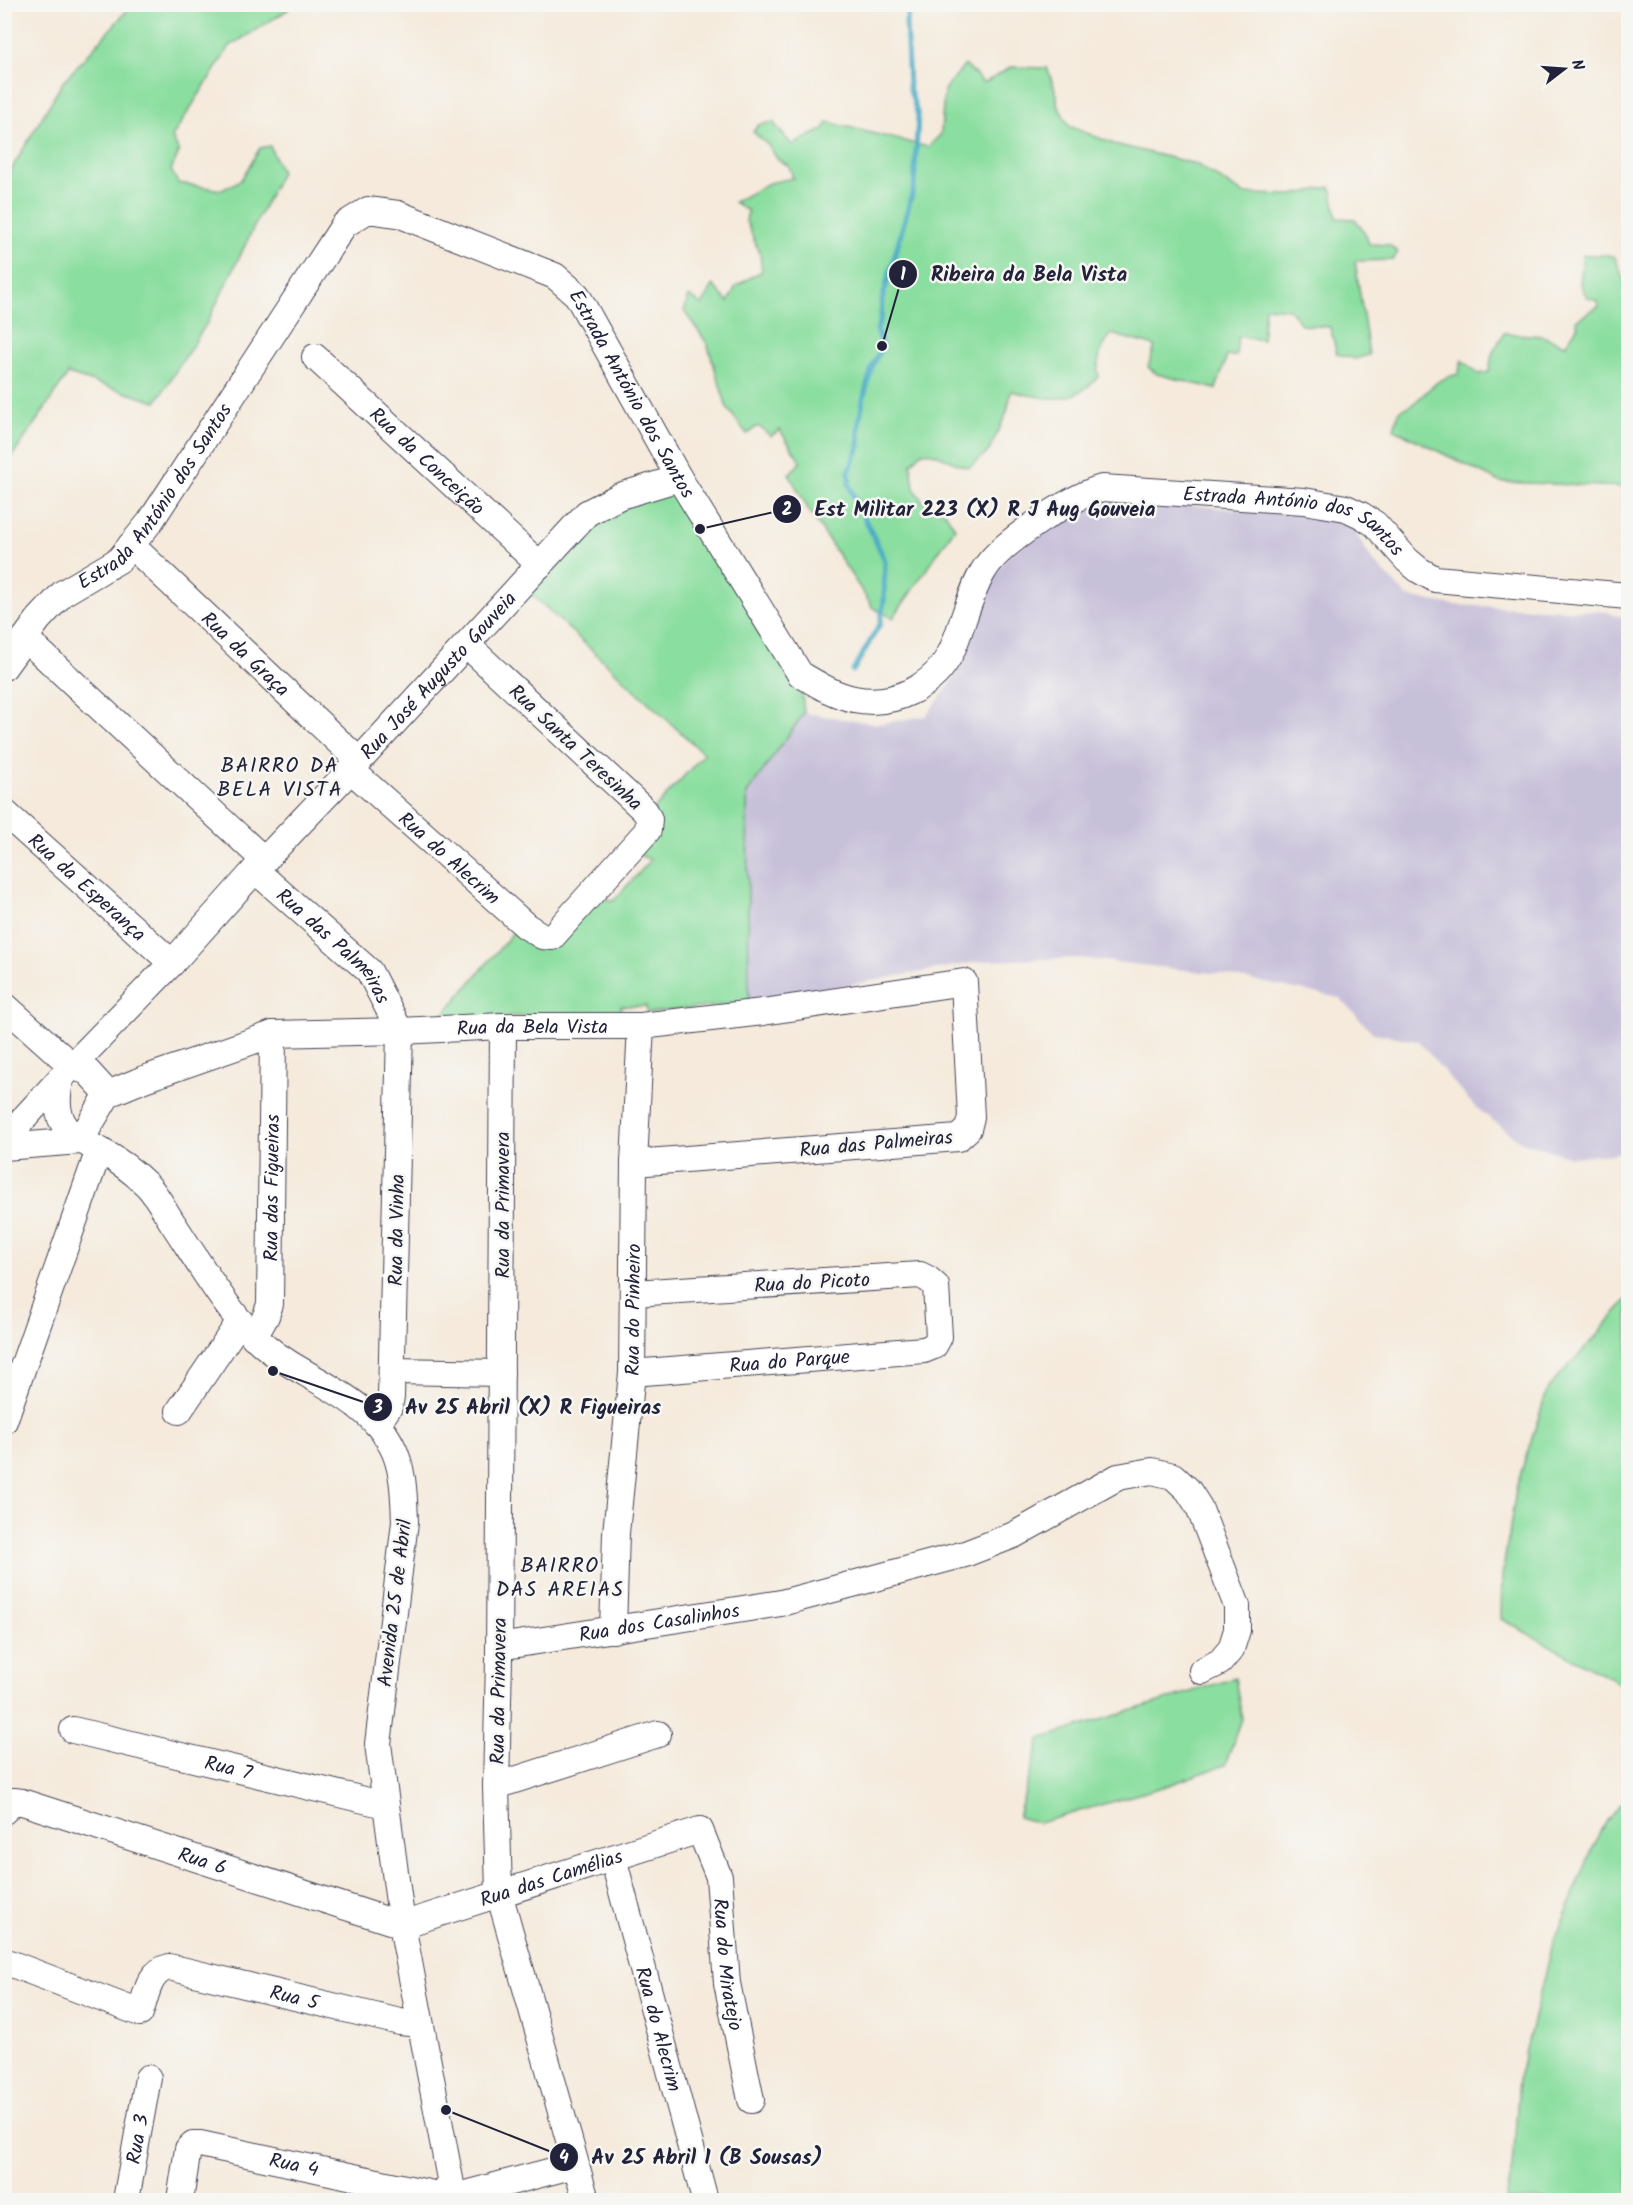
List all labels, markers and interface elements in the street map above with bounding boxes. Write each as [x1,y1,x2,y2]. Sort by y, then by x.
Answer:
north arrow [1534,39,1594,99]
text: N [1563,57,1590,74]
callout: Ribeira da Bela Vista [888,254,1139,293]
text: Ribeira da Bela Vista [931,259,1128,292]
text: 1 [900,261,906,290]
street label: Estrada António dos Santos [559,284,702,506]
street label: Estrada António dos Santos [72,397,242,599]
street label: Rua da Conceição [361,400,491,524]
street label: Estrada António dos Santos [1182,479,1411,565]
callout: Est Militar 223 (X) R J Aug Gouveia [772,489,1167,528]
text: Est Militar 223 (X) R J Aug Gouveia [815,494,1156,527]
text: 2 [782,496,792,525]
street label: Rua José Augusto Gouveia [353,585,525,768]
street label: Rua da Graça [192,605,296,705]
street label: Rua Santa Teresinha [500,677,649,819]
district label: BAIRRO DA BELA VISTA [217,750,343,807]
street label: Rua do Alecrim [390,805,507,914]
street label: Rua da Esperança [19,826,152,950]
street label: Rua das Palmeiras [268,881,398,1011]
street label: Rua da Bela Vista [456,1012,608,1046]
street label: Rua das Figueiras [256,1114,290,1262]
street label: Rua das Palmeiras [798,1122,955,1168]
street label: Rua da Primavera [488,1131,520,1279]
street label: Rua da Vinha [381,1174,415,1286]
street label: Rua do Pinheiro [618,1244,651,1376]
street label: Rua do Picoto [753,1265,871,1303]
street label: Rua do Parque [728,1342,851,1383]
callout: Av 25 Abril (X) R Figueiras [363,1388,673,1427]
text: Av 25 Abril (X) R Figueiras [405,1392,661,1425]
text: 3 [372,1394,383,1423]
street label: Avenida 25 de Abril [370,1517,422,1689]
district label: BAIRRO DAS AREIAS [496,1550,624,1607]
street label: Rua dos Casalinhos [577,1596,742,1652]
street label: Rua da Primavera [483,1617,517,1765]
street label: Rua 7 [201,1748,256,1791]
street label: Rua 6 [173,1839,231,1885]
street label: Rua das Camélias [476,1841,628,1917]
street label: Rua do Miratejo [703,1897,750,2034]
street label: Rua do Alecrim [625,1963,689,2096]
street label: Rua 5 [266,1978,323,2020]
street label: Rua 3 [119,2112,159,2167]
callout: Av 25 Abril 1 (B Sousas) [549,2137,835,2176]
text: Av 25 Abril 1 (B Sousas) [591,2142,823,2175]
text: 4 [559,2144,569,2173]
street label: Rua 4 [266,2145,321,2187]

